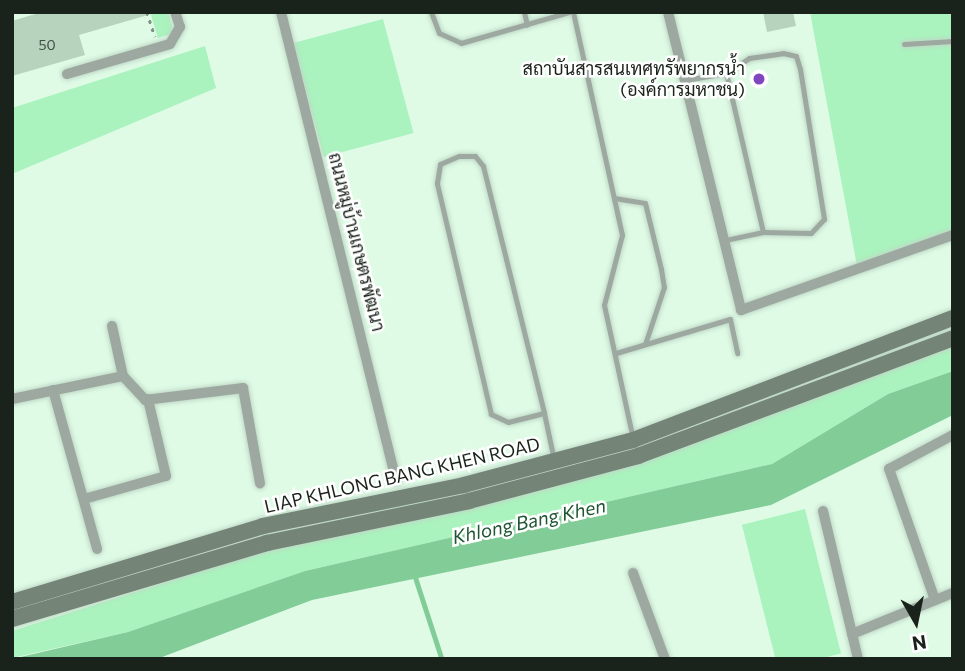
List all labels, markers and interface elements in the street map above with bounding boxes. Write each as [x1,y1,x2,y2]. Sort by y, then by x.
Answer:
house number: 50 [38,37,56,53]
place label: สถาบันสารสนเทศทรัพยากรน้ำ (องค์การมหาชน) [522,58,745,100]
marker: สถาบันสารสนเทศทรัพยากรน้ำ (องค์การมหาชน) [751,71,767,87]
street label: ถนนหมู่บ้านเกษตรพัฒนา [324,150,390,334]
street label: LIAP KHLONG BANG KHEN ROAD [262,433,542,517]
water label: Khlong Bang Khen [450,494,608,548]
north arrow [881,587,951,657]
text: N [911,631,928,656]

